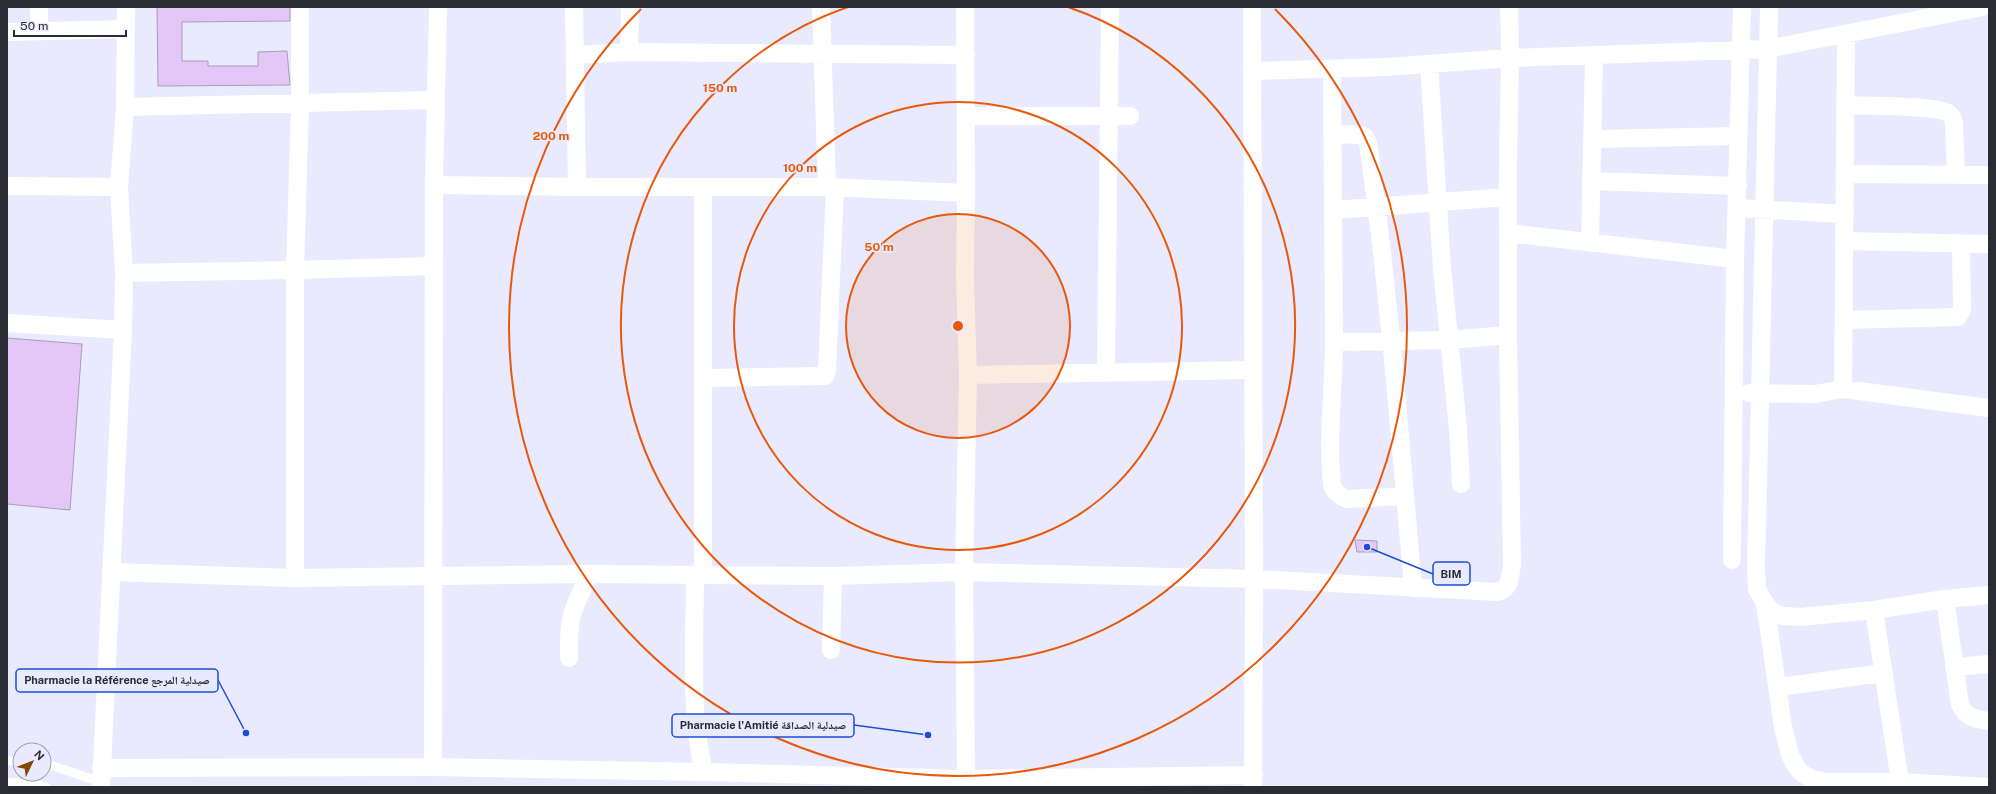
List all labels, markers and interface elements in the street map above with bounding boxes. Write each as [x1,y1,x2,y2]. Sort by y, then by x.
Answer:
scale bar [14,12,126,38]
text: 50 m [20,19,48,33]
text: 150 m [703,81,737,95]
text: 200 m [533,129,569,143]
text: 100 m [783,161,817,175]
text: 50 m [864,240,894,254]
centre of rings [951,319,965,333]
callout: BIM [1433,562,1470,585]
text: BIM [1440,568,1462,580]
callout: Pharmacie la Référence صيدلية المرجع [16,669,218,692]
text: Pharmacie la Référence صيدلية المرجع [24,674,210,688]
callout: Pharmacie l'Amitié صيدلية الصداقة [672,714,854,737]
text: Pharmacie l'Amitié صيدلية الصداقة [680,719,847,731]
north arrow [12,742,52,782]
text: N [32,748,47,762]

